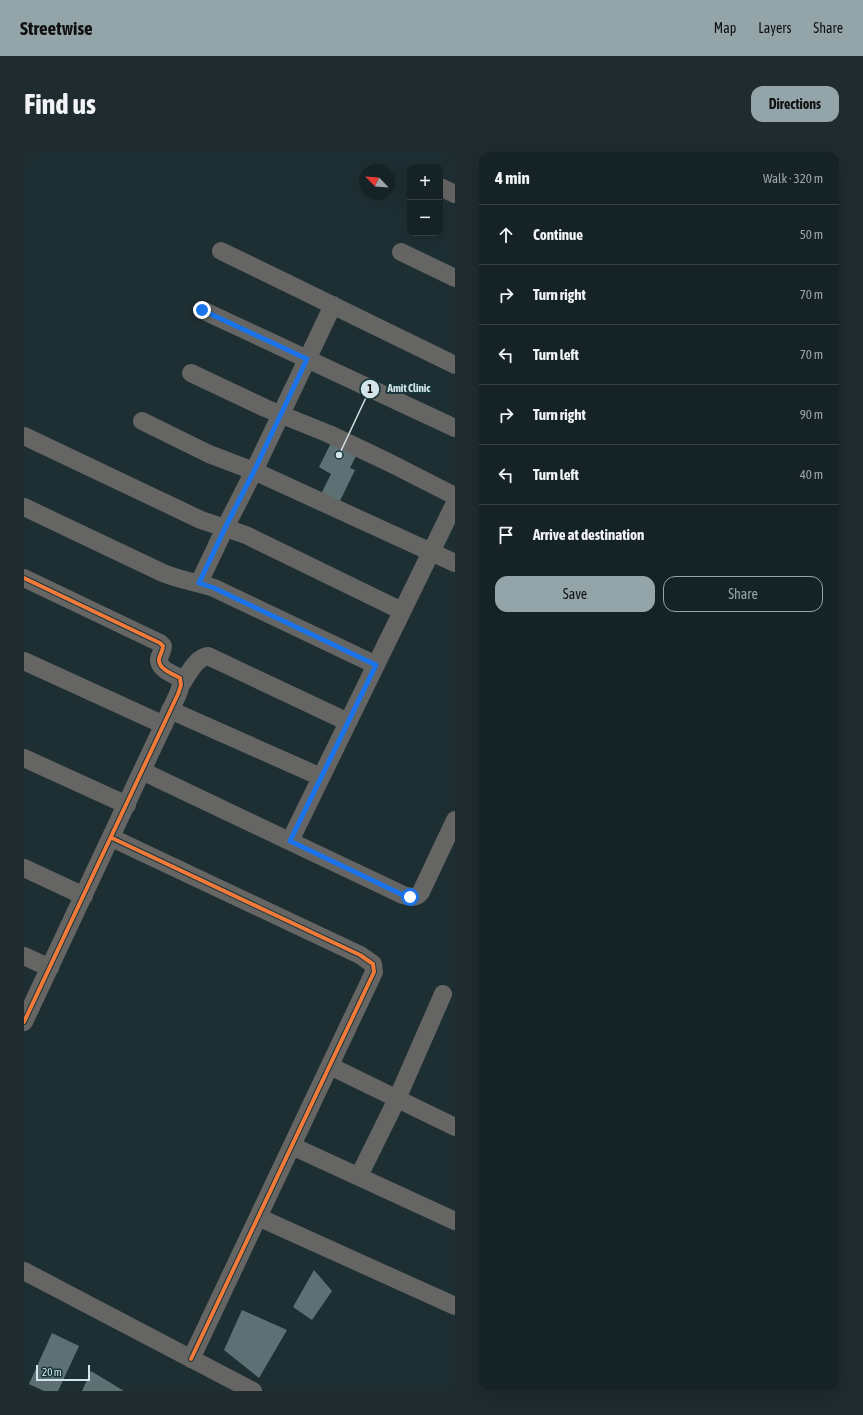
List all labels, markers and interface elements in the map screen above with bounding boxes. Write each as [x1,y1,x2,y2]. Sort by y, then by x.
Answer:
text: Streetwise [20,17,93,39]
text: Map [714,20,736,36]
text: Layers [758,20,791,36]
text: Share [813,20,843,36]
button: Directions [751,86,839,122]
text: Find us [24,88,96,120]
north arrow [359,164,395,200]
map controls [407,164,443,236]
button: + [407,164,443,200]
text: 4 min [495,168,530,188]
text: Walk · 320 m [763,171,823,186]
button: − [407,200,443,236]
icon: ahead [495,224,517,246]
text: Continue [533,226,583,243]
text: 50 m [800,227,823,242]
icon: right [495,284,517,306]
text: Turn right [533,286,586,303]
text: 70 m [800,287,823,302]
route end [193,301,211,319]
icon: left [495,344,517,366]
text: Turn left [533,346,579,363]
text: 70 m [800,347,823,362]
callout: Amit Clinic [360,377,439,400]
text: 1 [367,382,373,396]
text: Amit Clinic [387,382,431,394]
icon: right [495,404,517,426]
text: Turn right [533,406,586,423]
text: 90 m [800,407,823,422]
icon: left [495,464,517,486]
text: Turn left [533,466,579,483]
text: 40 m [800,467,823,482]
icon: arrive [495,524,517,546]
text: Arrive at destination [533,526,644,543]
button: Save [495,576,655,612]
button: Share [663,576,823,612]
route start [401,888,419,906]
scale bar [36,1363,90,1382]
text: 20 m [42,1366,62,1378]

